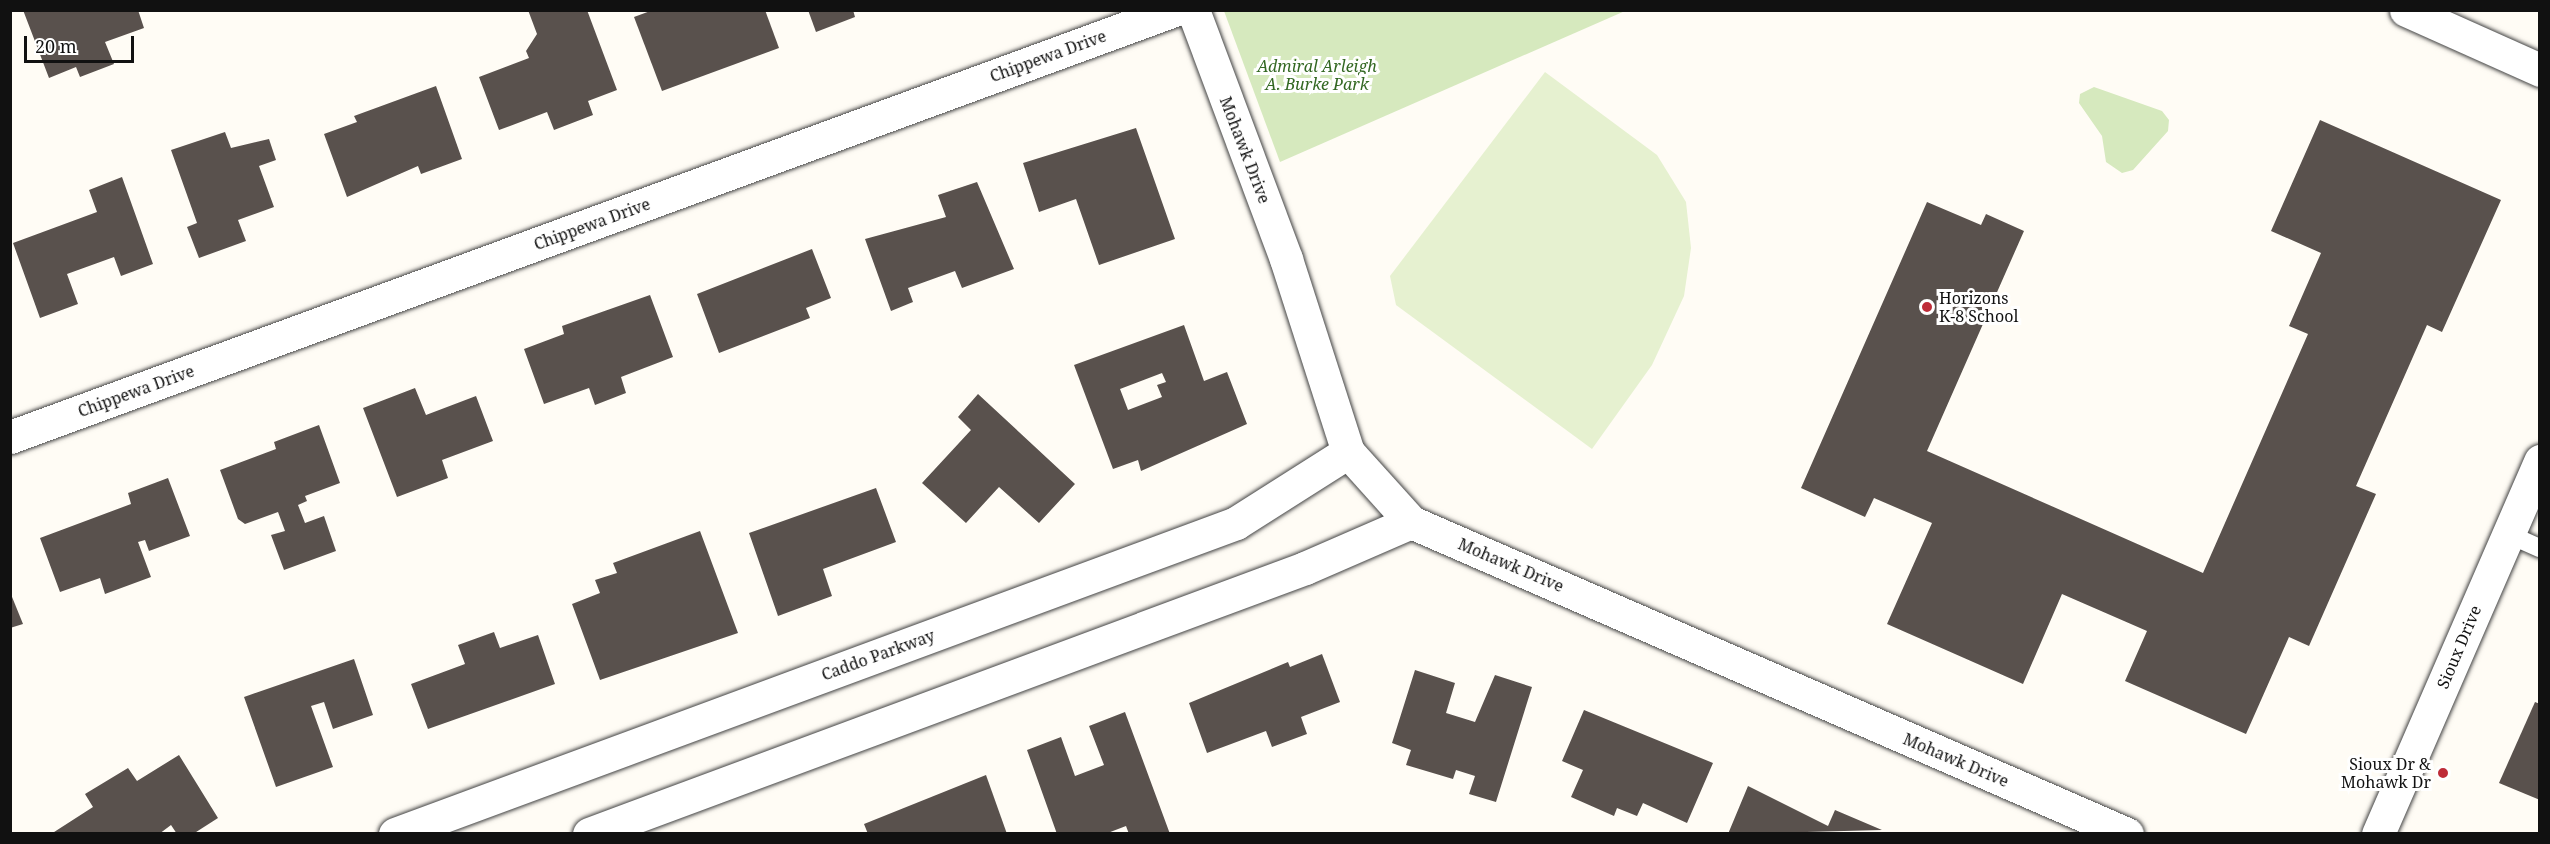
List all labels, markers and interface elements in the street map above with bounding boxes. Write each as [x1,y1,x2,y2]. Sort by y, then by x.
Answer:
scale bar [27,24,136,62]
street label: Chippewa Drive [987,26,1109,86]
text: 20 m [35,34,77,58]
park label: Admiral Arleigh A. Burke Park [1257,56,1377,94]
street label: Mohawk Drive [1216,94,1274,206]
street label: Chippewa Drive [531,194,653,254]
place label: Horizons K-8 School [1939,288,2018,326]
marker: Horizons K-8 School [1920,300,1934,314]
street label: Chippewa Drive [75,361,197,421]
street label: Mohawk Drive [1455,534,1567,596]
street label: Sioux Drive [2433,602,2485,692]
street label: Caddo Parkway [819,626,937,684]
street label: Mohawk Drive [1900,729,2012,791]
place label: Sioux Dr & Mohawk Dr [2341,754,2431,792]
marker: Sioux Dr & Mohawk Dr [2436,766,2450,780]

